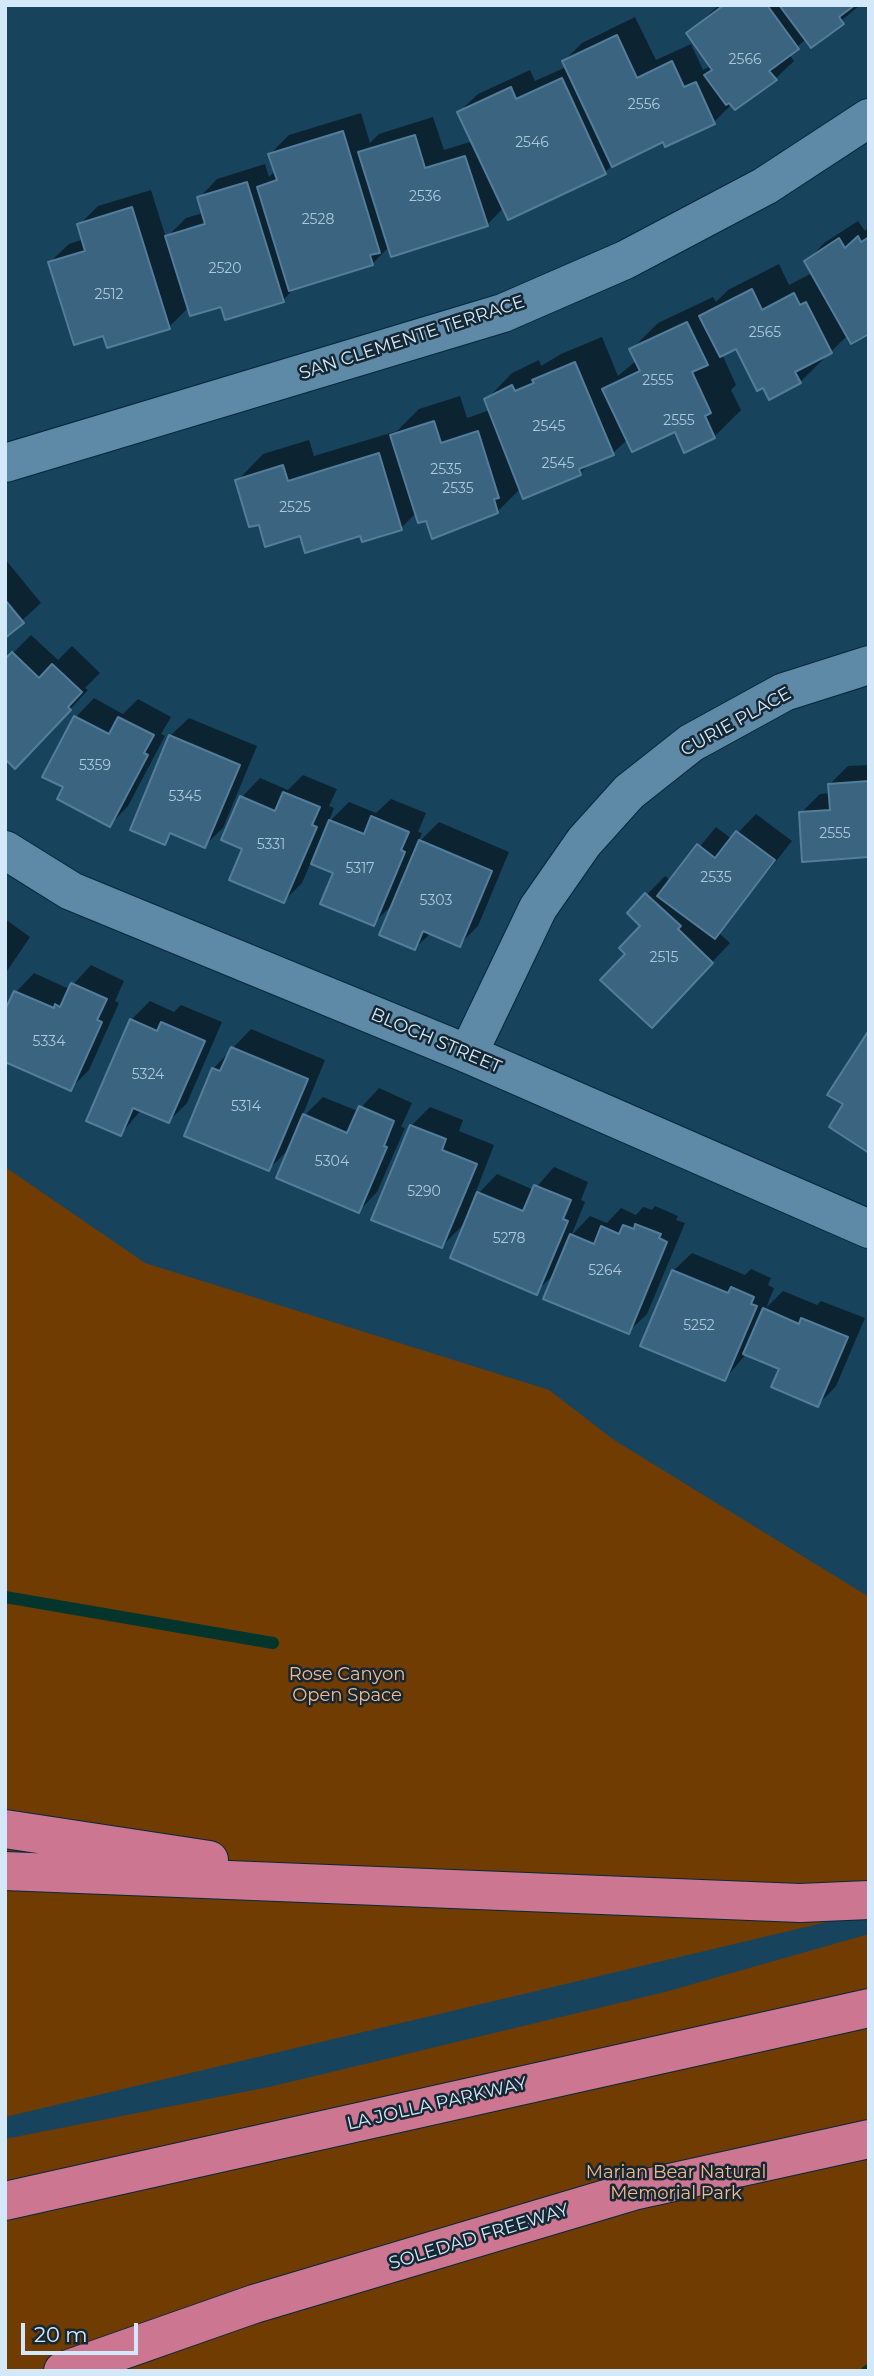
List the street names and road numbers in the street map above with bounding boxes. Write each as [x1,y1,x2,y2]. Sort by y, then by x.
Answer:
street label: SAN CLEMENTE TERRACE [297,291,527,385]
street label: CURIE PLACE [677,683,795,761]
street label: BLOCH STREET [367,1004,505,1078]
street label: LA JOLLA PARKWAY [345,2073,529,2135]
street label: SOLEDAD FREEWAY [386,2199,572,2275]

